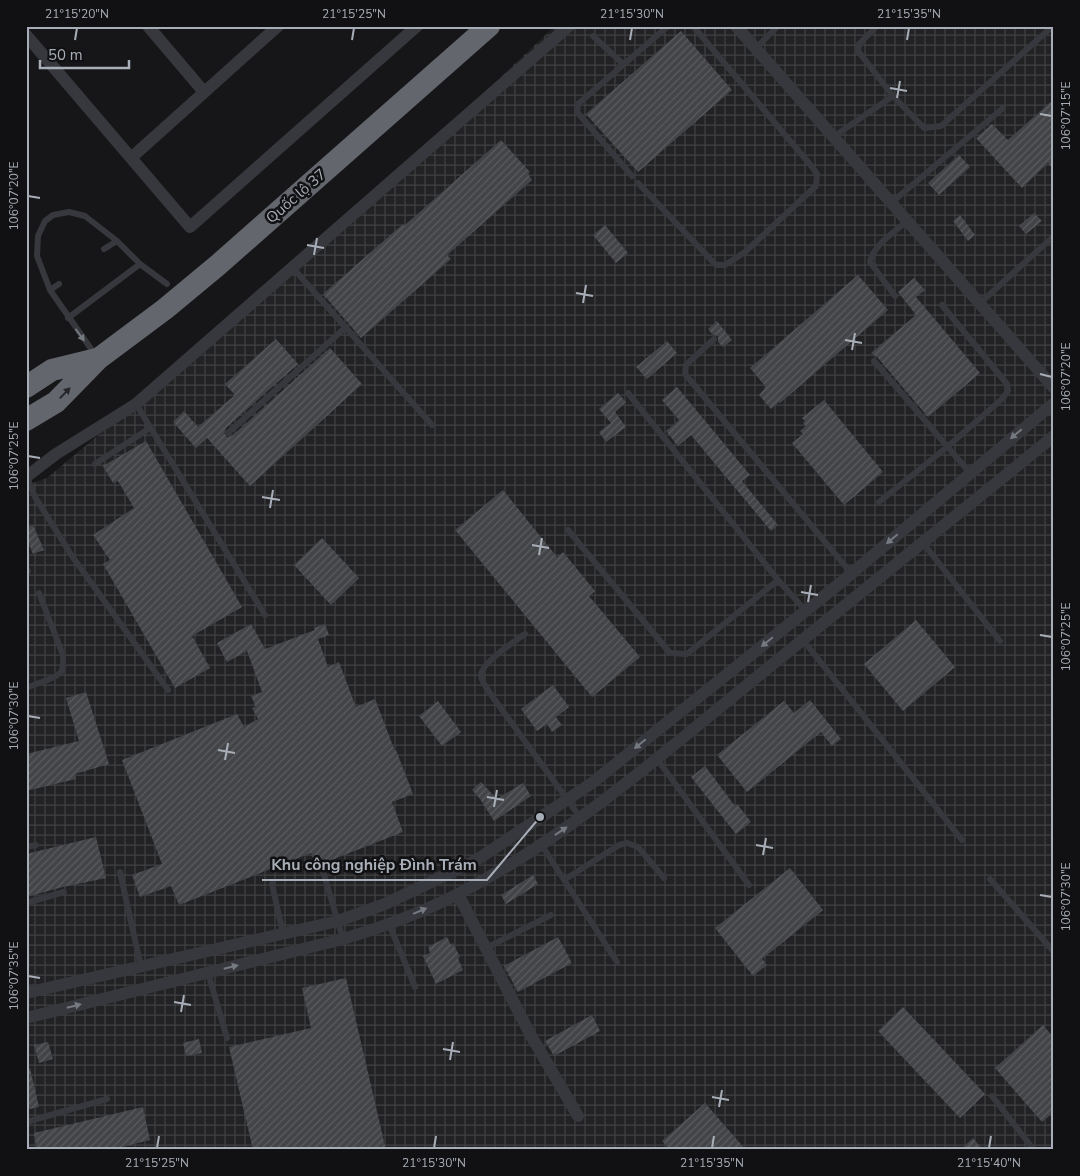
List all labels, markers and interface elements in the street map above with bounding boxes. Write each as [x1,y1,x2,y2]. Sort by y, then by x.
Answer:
text: 21°15'20"N [45,6,109,22]
text: 21°15'25"N [322,6,386,22]
text: 21°15'30"N [600,6,664,22]
text: 21°15'35"N [877,6,941,22]
scale bar [40,38,129,70]
text: 50 m [48,45,83,65]
text: 106°07'15"E [1058,81,1074,151]
text: 106°07'20"E [6,161,22,231]
street label: Quốc lộ 37 [262,164,330,228]
one-way arrow [75,328,85,342]
text: 106°07'20"E [1058,342,1074,412]
one-way arrow [59,387,71,399]
text: 106°07'25"E [6,421,22,491]
one-way arrow [1010,429,1023,440]
one-way arrow [887,533,899,545]
text: 106°07'25"E [1058,602,1074,672]
one-way arrow [761,637,774,648]
text: 106°07'30"E [6,681,22,751]
one-way arrow [634,739,647,750]
one-way arrow [554,826,568,835]
callout: Khu công nghiệp Đình Trám [262,849,487,880]
text: Khu công nghiệp Đình Trám [271,854,477,876]
text: 106°07'30"E [1058,862,1074,932]
one-way arrow [413,907,428,915]
text: 106°07'35"E [6,941,22,1011]
one-way arrow [224,963,239,971]
one-way arrow [66,1002,81,1010]
text: 21°15'25"N [125,1155,189,1171]
text: 21°15'30"N [402,1155,466,1171]
text: 21°15'35"N [680,1155,744,1171]
text: 21°15'40"N [957,1155,1021,1171]

